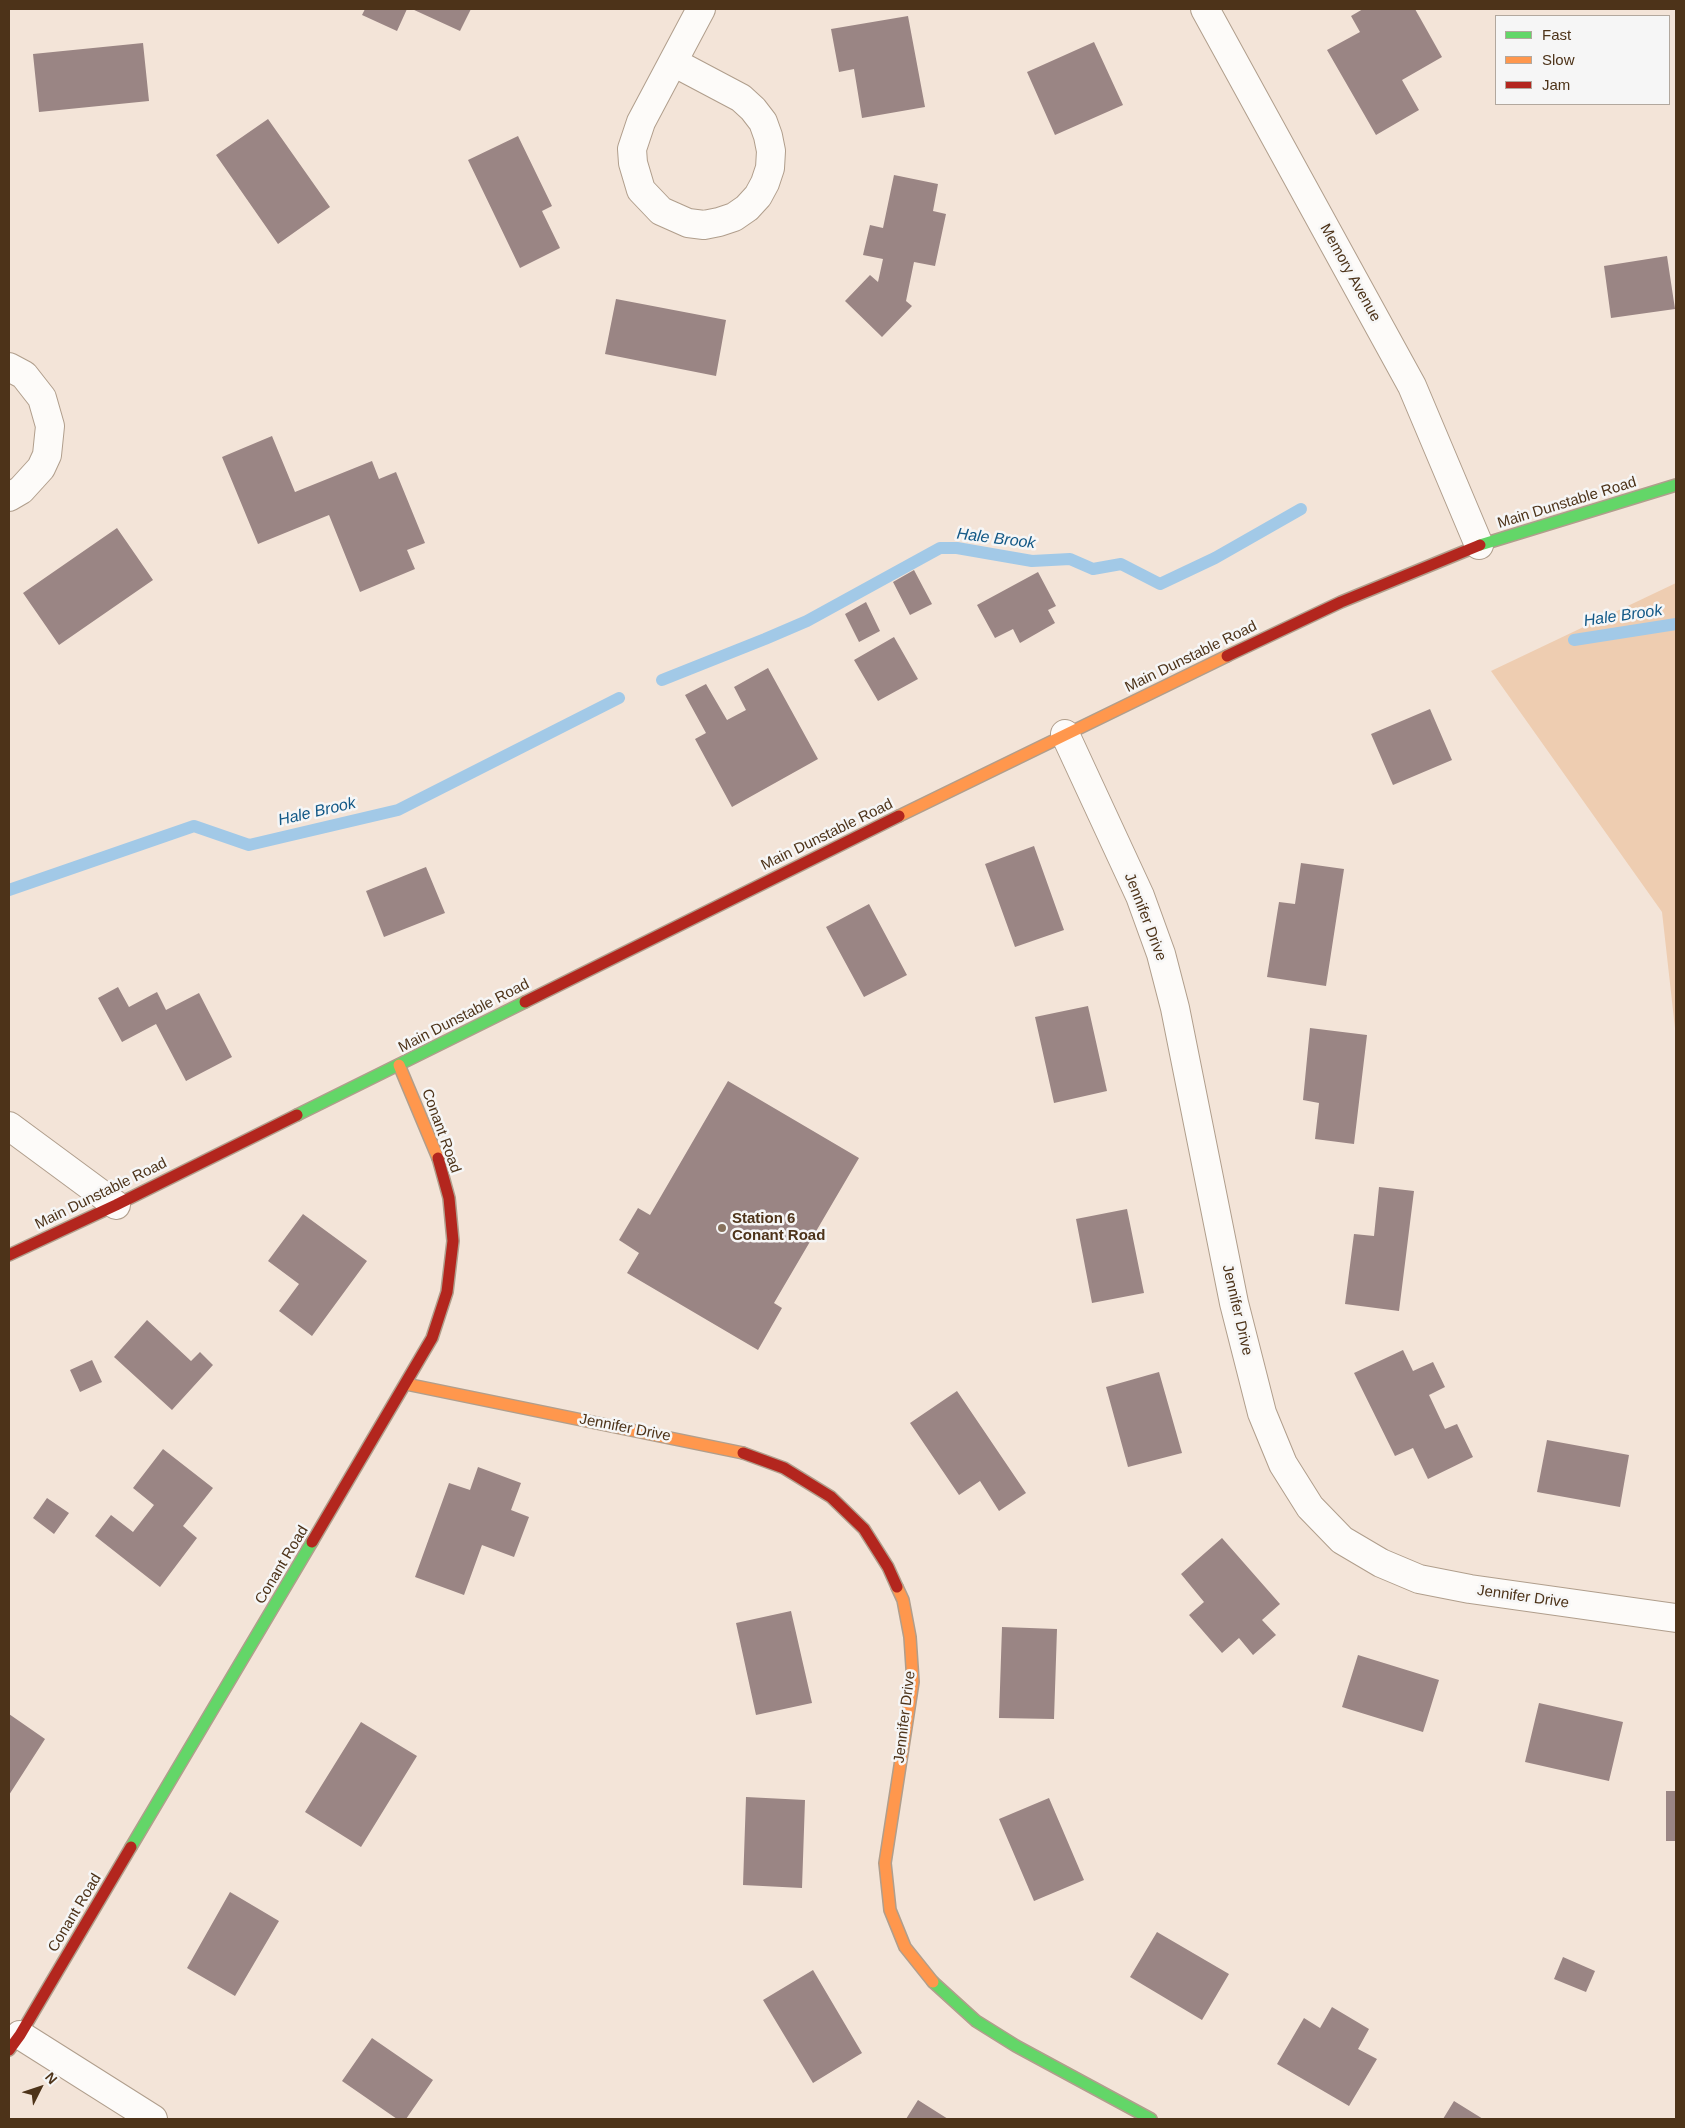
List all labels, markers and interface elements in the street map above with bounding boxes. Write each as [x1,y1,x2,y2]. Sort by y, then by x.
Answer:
legend [1495,15,1670,105]
text: Fast [1542,26,1571,43]
text: Slow [1542,51,1575,68]
text: Jam [1542,76,1570,93]
street label: Memory Avenue [1316,221,1384,325]
street label: Main Dunstable Road [1495,473,1639,533]
water label: Hale Brook [956,525,1036,553]
water label: Hale Brook [1582,601,1664,631]
street label: Main Dunstable Road [1122,617,1260,697]
water label: Hale Brook [276,794,358,830]
street label: Main Dunstable Road [758,795,896,875]
street label: Jennifer Drive [1120,871,1170,963]
street label: Main Dunstable Road [396,975,532,1057]
street label: Conant Road [417,1086,465,1176]
street label: Main Dunstable Road [32,1154,170,1234]
place label: Station 6 Conant Road [732,1210,825,1245]
marker: Station 6 Conant Road [716,1222,728,1234]
street label: Jennifer Drive [1218,1263,1256,1357]
street label: Jennifer Drive [578,1410,672,1446]
street label: Conant Road [252,1522,312,1608]
street label: Jennifer Drive [1476,1582,1570,1612]
street label: Jennifer Drive [890,1670,920,1764]
street label: Conant Road [45,1870,105,1956]
north arrow [15,2063,65,2113]
text: N [42,2069,61,2087]

